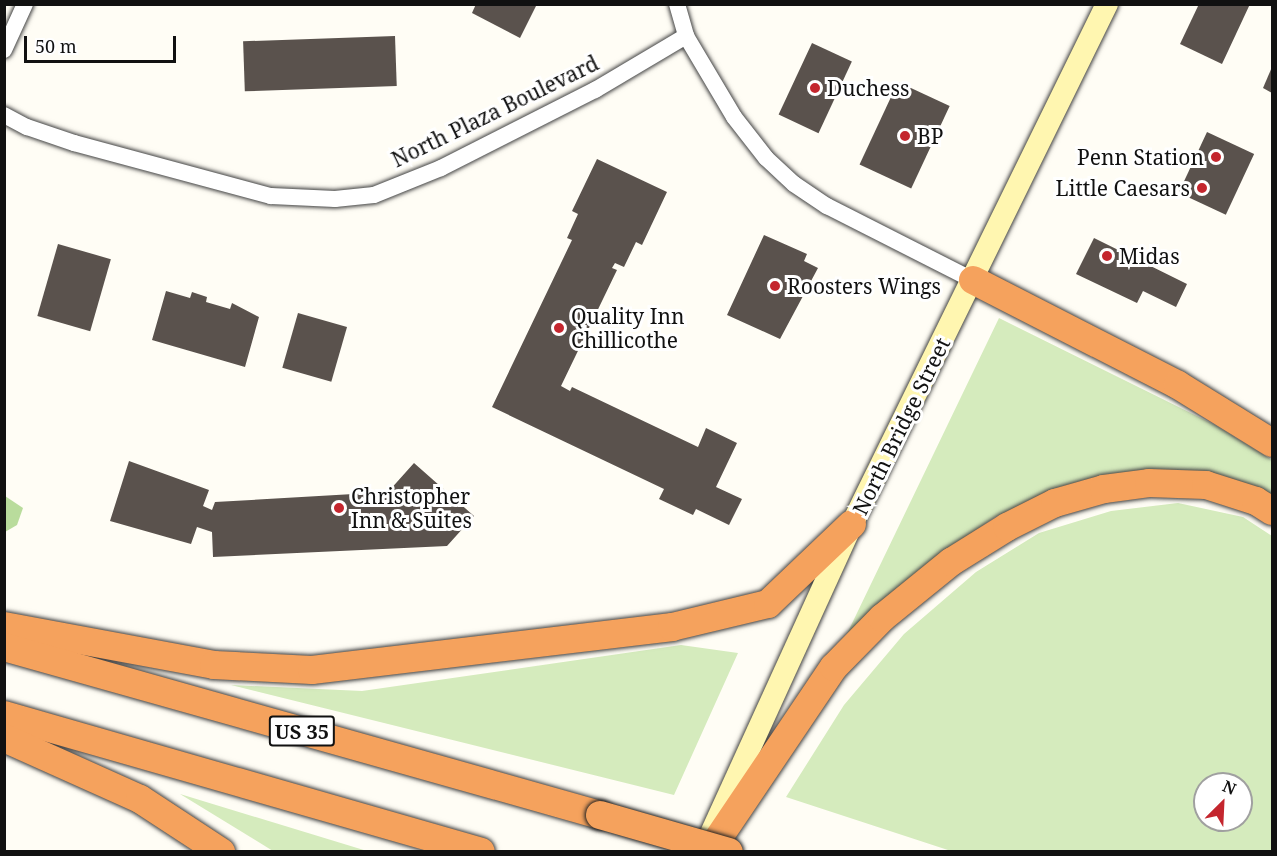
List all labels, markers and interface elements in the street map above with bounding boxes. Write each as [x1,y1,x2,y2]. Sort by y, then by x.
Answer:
scale bar [27,24,178,62]
text: 50 m [35,34,77,58]
street label: North Plaza Boulevard [387,50,603,172]
place label: Duchess [827,75,909,101]
marker: Duchess [808,81,822,95]
place label: BP [917,123,943,149]
marker: BP [898,129,912,143]
place label: Penn Station [1077,144,1204,170]
marker: Penn Station [1209,150,1223,164]
place label: Little Caesars [1056,175,1190,201]
marker: Little Caesars [1195,181,1209,195]
place label: Midas [1119,243,1180,269]
marker: Midas [1100,249,1114,263]
place label: Roosters Wings [787,273,941,299]
marker: Roosters Wings [768,279,782,293]
place label: Quality Inn Chillicothe [571,303,684,353]
marker: Quality Inn Chillicothe [552,321,566,335]
street label: North Bridge Street [847,333,955,519]
place label: Christopher Inn & Suites [351,483,472,533]
marker: Christopher Inn & Suites [332,501,346,515]
road number: US 35 [268,714,336,748]
north arrow [1193,772,1253,832]
text: N [1219,775,1240,800]

